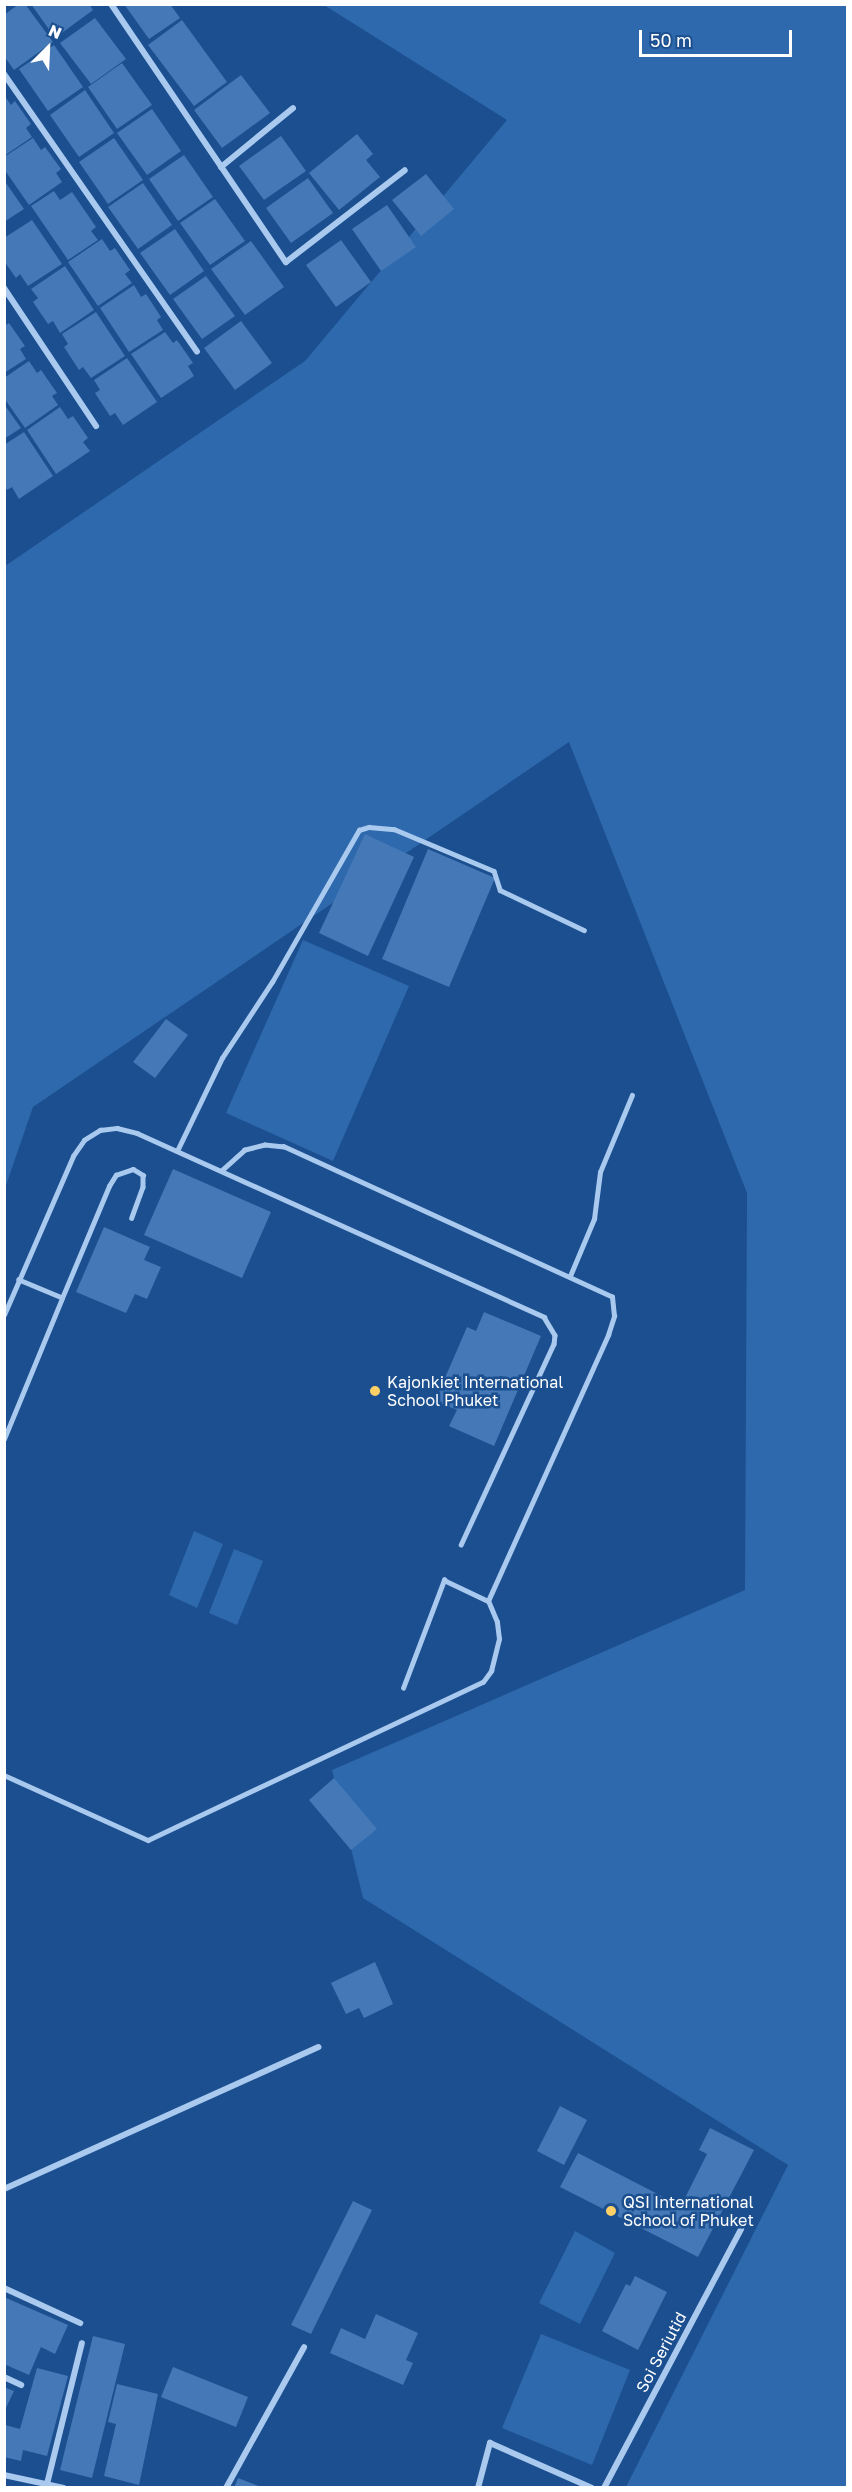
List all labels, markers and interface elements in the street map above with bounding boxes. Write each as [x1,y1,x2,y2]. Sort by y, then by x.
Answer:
north arrow [18,18,78,78]
scale bar [642,18,795,56]
text: N [46,20,65,43]
text: 50 m [650,29,692,51]
place label: Kajonkiet International School Phuket [387,1372,563,1410]
marker: Kajonkiet International School Phuket [368,1384,382,1398]
place label: QSI International School of Phuket [623,2192,754,2230]
marker: QSI International School of Phuket [604,2204,618,2218]
street label: Soi Seriutid [632,2308,690,2396]

